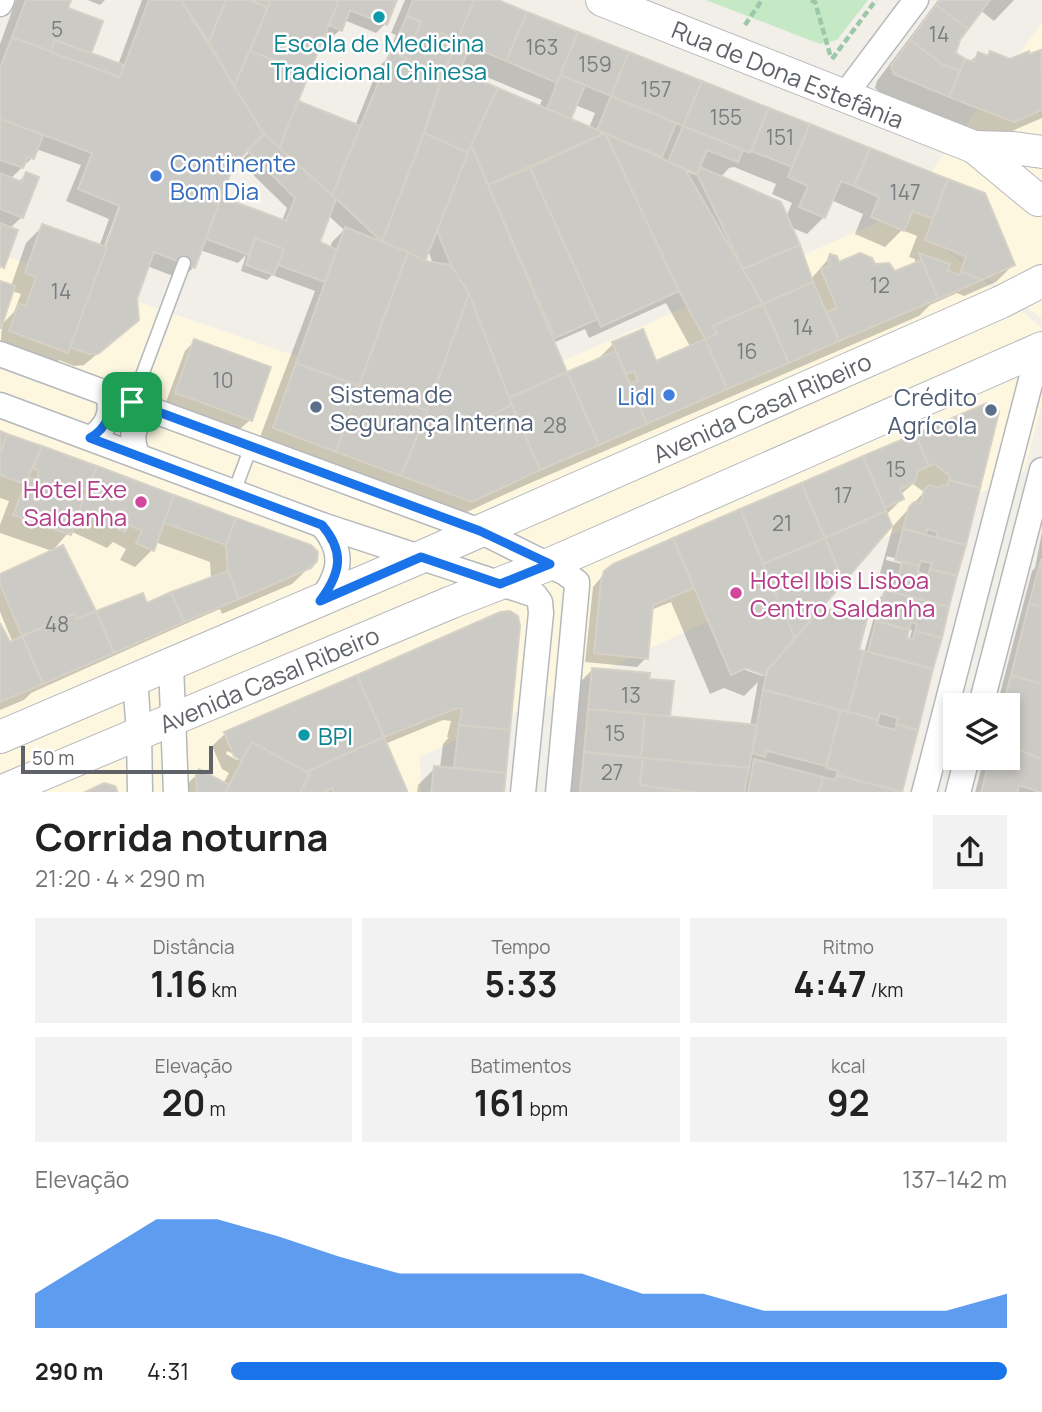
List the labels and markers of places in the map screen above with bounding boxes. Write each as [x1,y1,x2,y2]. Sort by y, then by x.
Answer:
marker: Escola de Medicina Tradicional Chinesa [371,9,387,25]
place label: Escola de Medicina Tradicional Chinesa [271,26,487,87]
place label: Continente Bom Dia [170,146,296,207]
marker: Continente Bom Dia [148,168,164,184]
pin [102,372,162,432]
place label: Sistema de Segurança Interna [330,377,534,438]
place label: Lidl [617,379,655,412]
place label: Crédito Agrícola [887,380,977,441]
marker: Lidl [661,387,677,403]
marker: Sistema de Segurança Interna [308,399,324,415]
marker: Crédito Agrícola [983,402,999,418]
place label: Hotel Exe Saldanha [23,472,127,533]
marker: Hotel Exe Saldanha [133,494,149,510]
place label: Hotel Ibis Lisboa Centro Saldanha [750,563,935,624]
marker: Hotel Ibis Lisboa Centro Saldanha [728,585,744,601]
place label: BPI [318,719,353,752]
marker: BPI [296,727,312,743]

